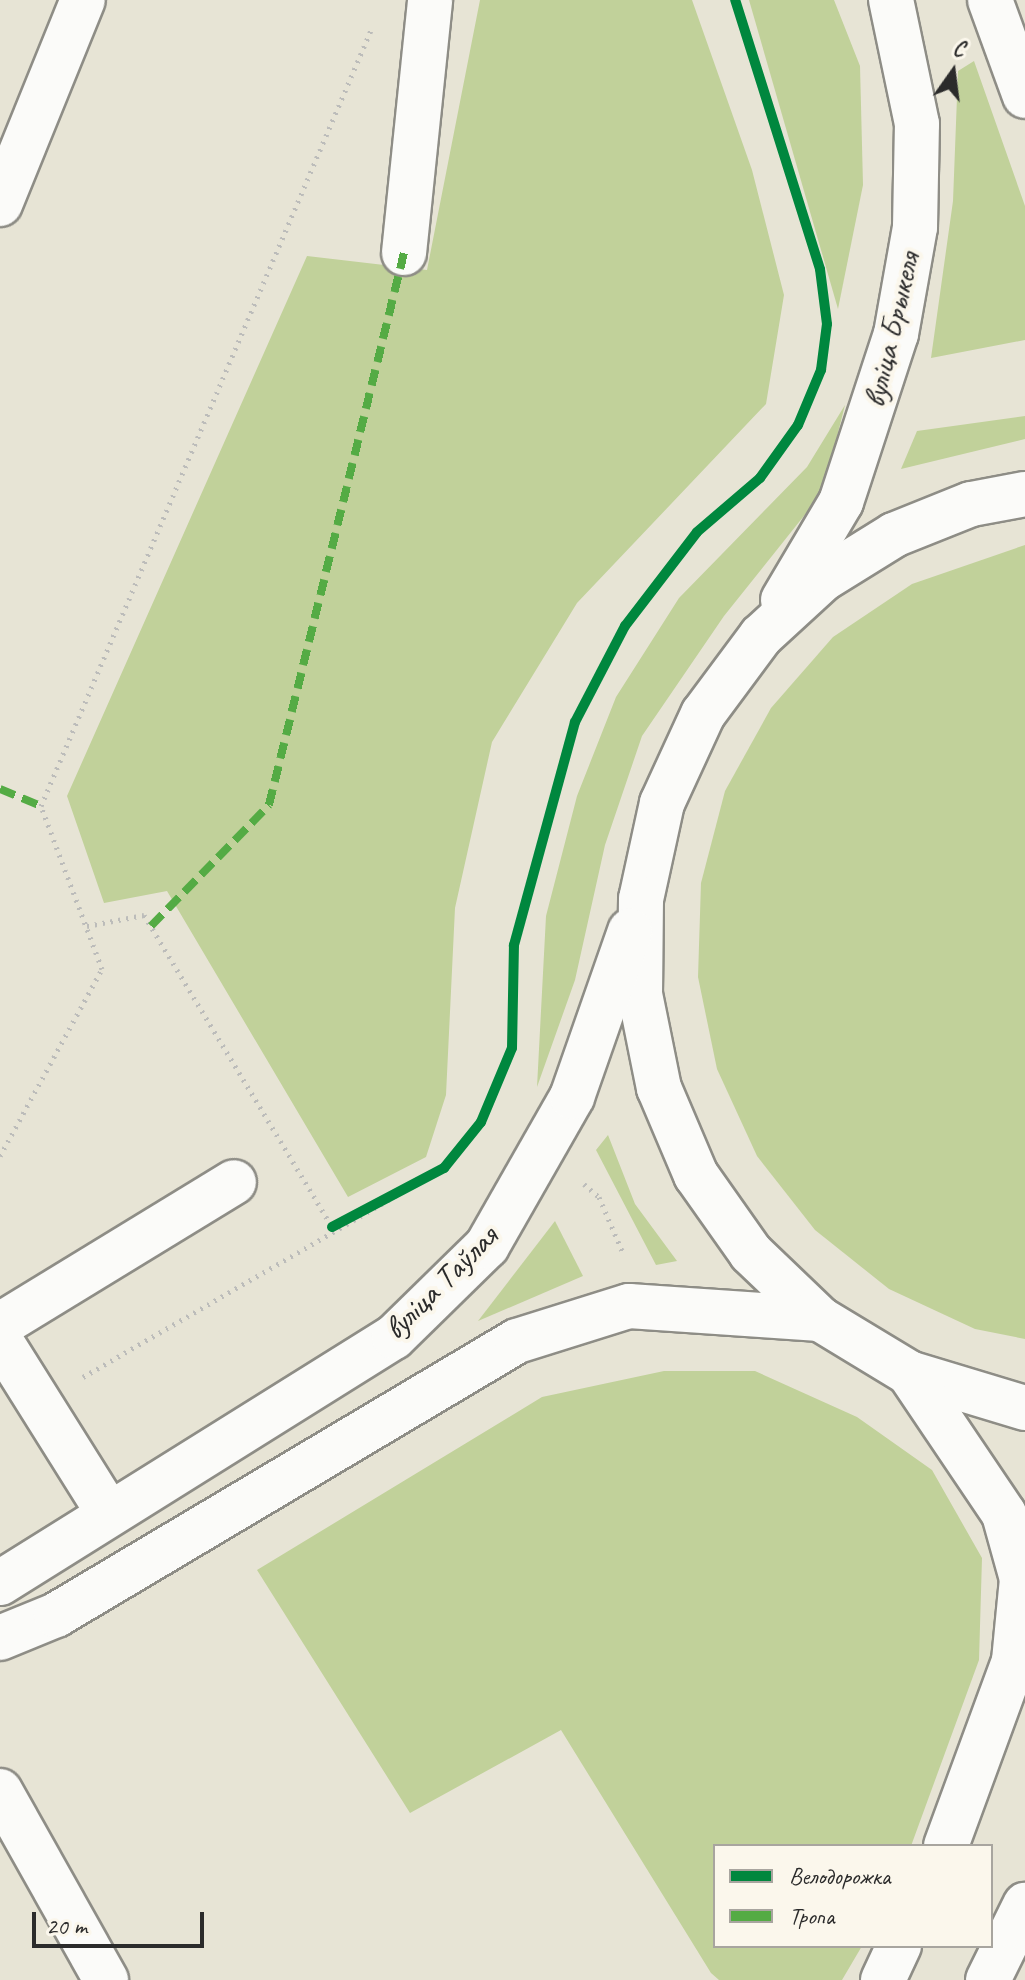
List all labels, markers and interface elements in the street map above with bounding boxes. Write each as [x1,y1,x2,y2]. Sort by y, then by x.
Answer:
north arrow [913,32,993,112]
text: С [950,34,967,64]
street label: вуліца Брыкеля [856,249,928,411]
street label: вуліца Таўлая [377,1219,505,1347]
legend [713,1844,993,1948]
text: Велодорожка [789,1861,890,1891]
scale bar [36,1896,208,1946]
text: Тропа [789,1901,834,1931]
text: 20 m [46,1911,87,1941]

